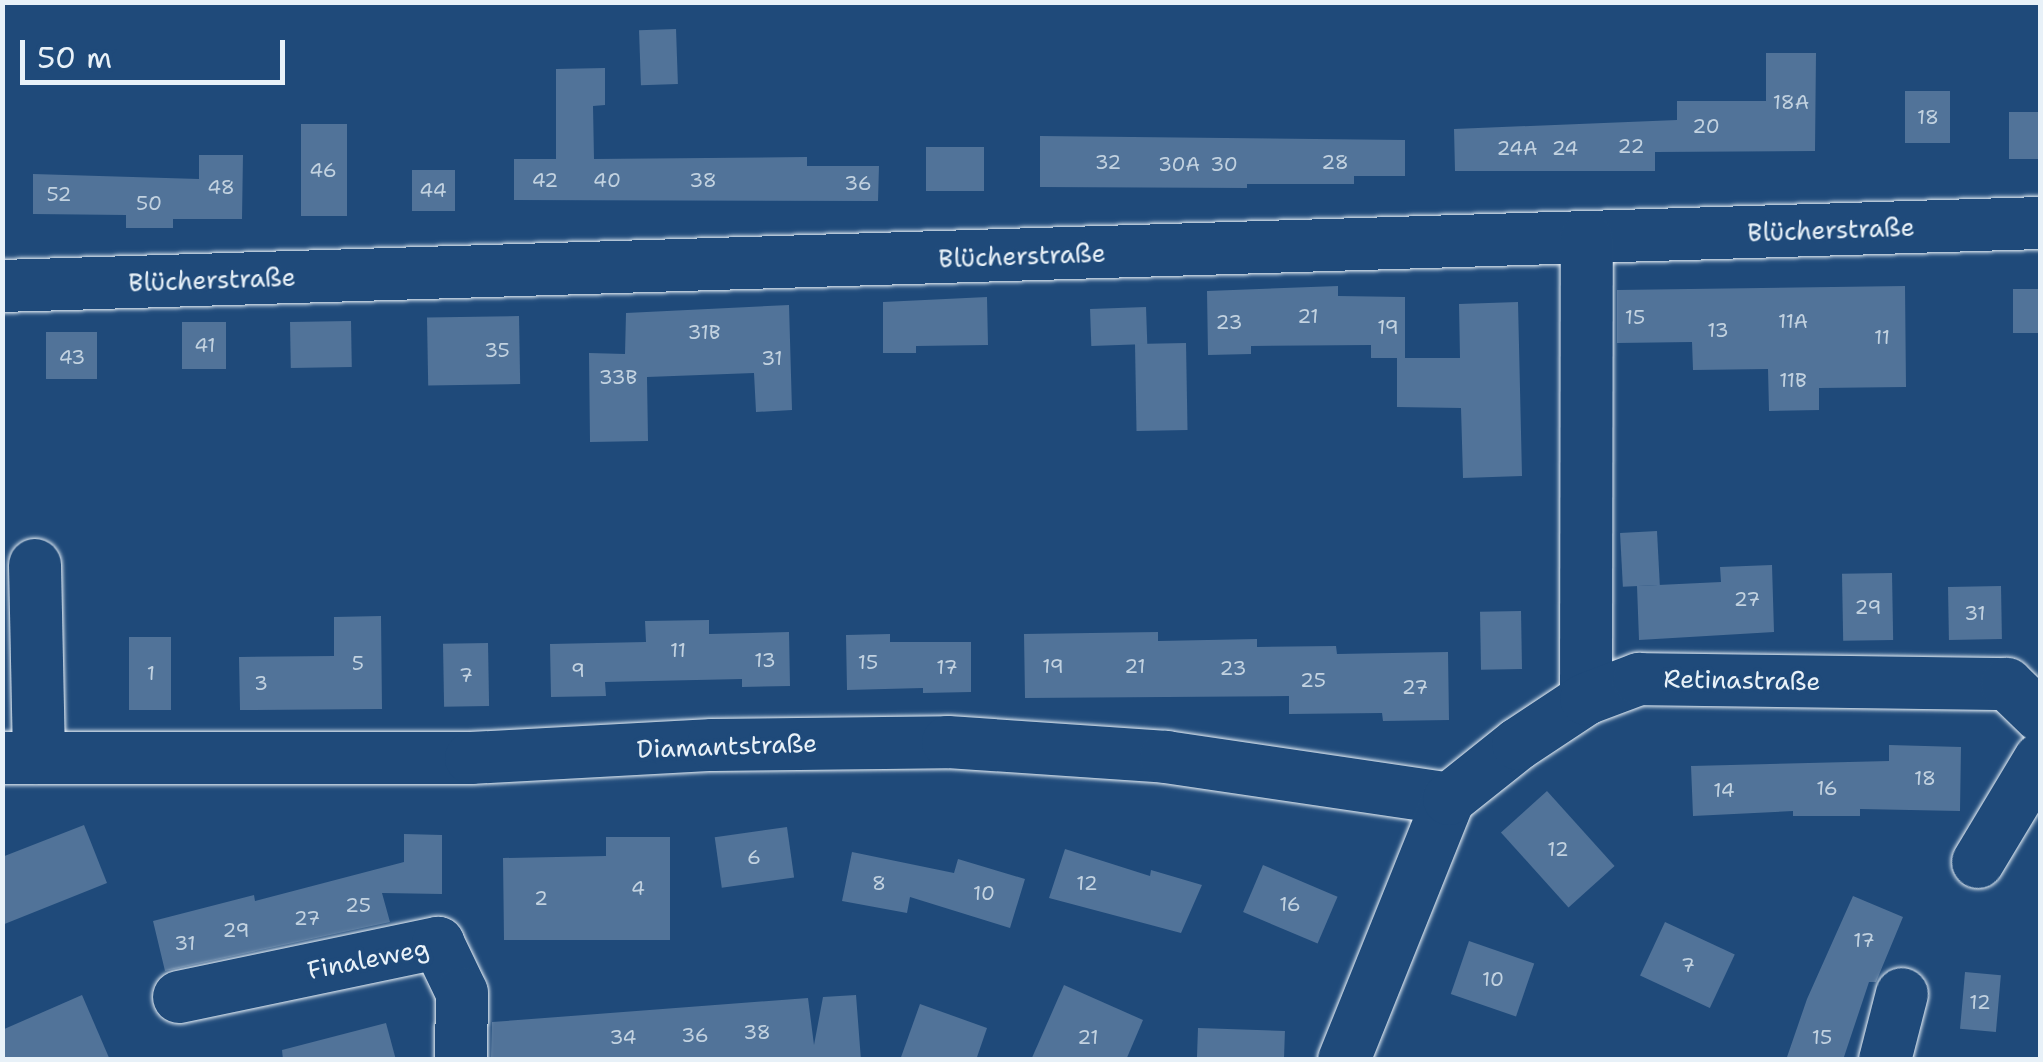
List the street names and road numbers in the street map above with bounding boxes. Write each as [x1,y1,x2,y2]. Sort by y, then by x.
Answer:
street label: Blücherstraße [1747,212,1915,248]
street label: Blücherstraße [938,238,1106,274]
street label: Blücherstraße [128,262,296,298]
street label: Retinastraße [1663,664,1821,696]
street label: Diamantstraße [636,728,818,764]
street label: Finaleweg [305,933,431,985]

